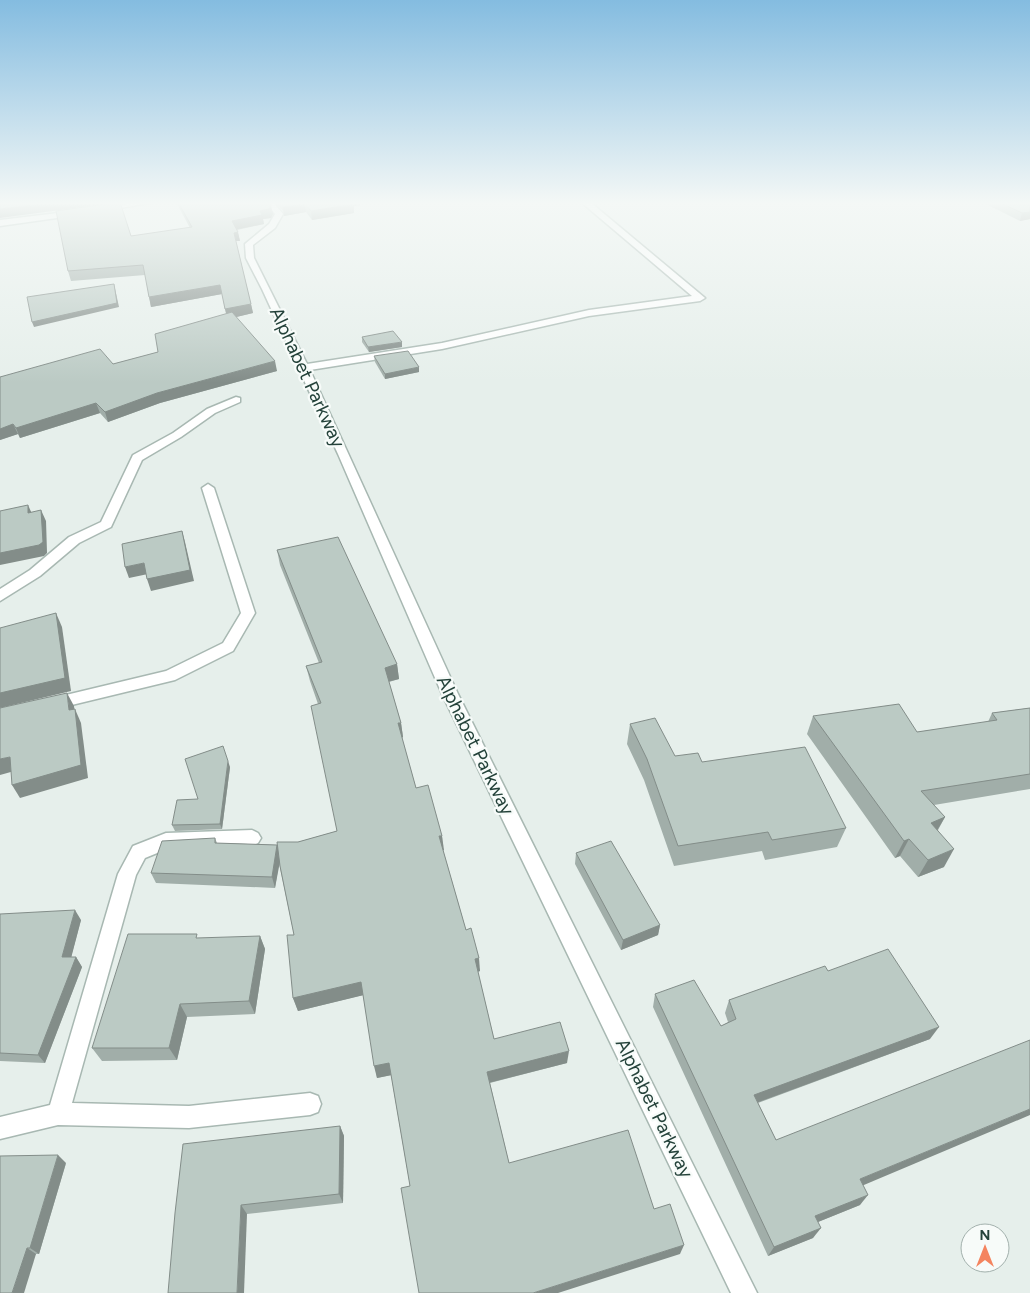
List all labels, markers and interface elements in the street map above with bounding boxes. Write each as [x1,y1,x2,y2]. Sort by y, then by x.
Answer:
street label: Alphabet Parkway [265,303,350,451]
street label: Alphabet Parkway [432,672,519,819]
street label: Alphabet Parkway [611,1035,698,1182]
north arrow [960,1223,1010,1273]
text: N [980,1227,990,1244]

